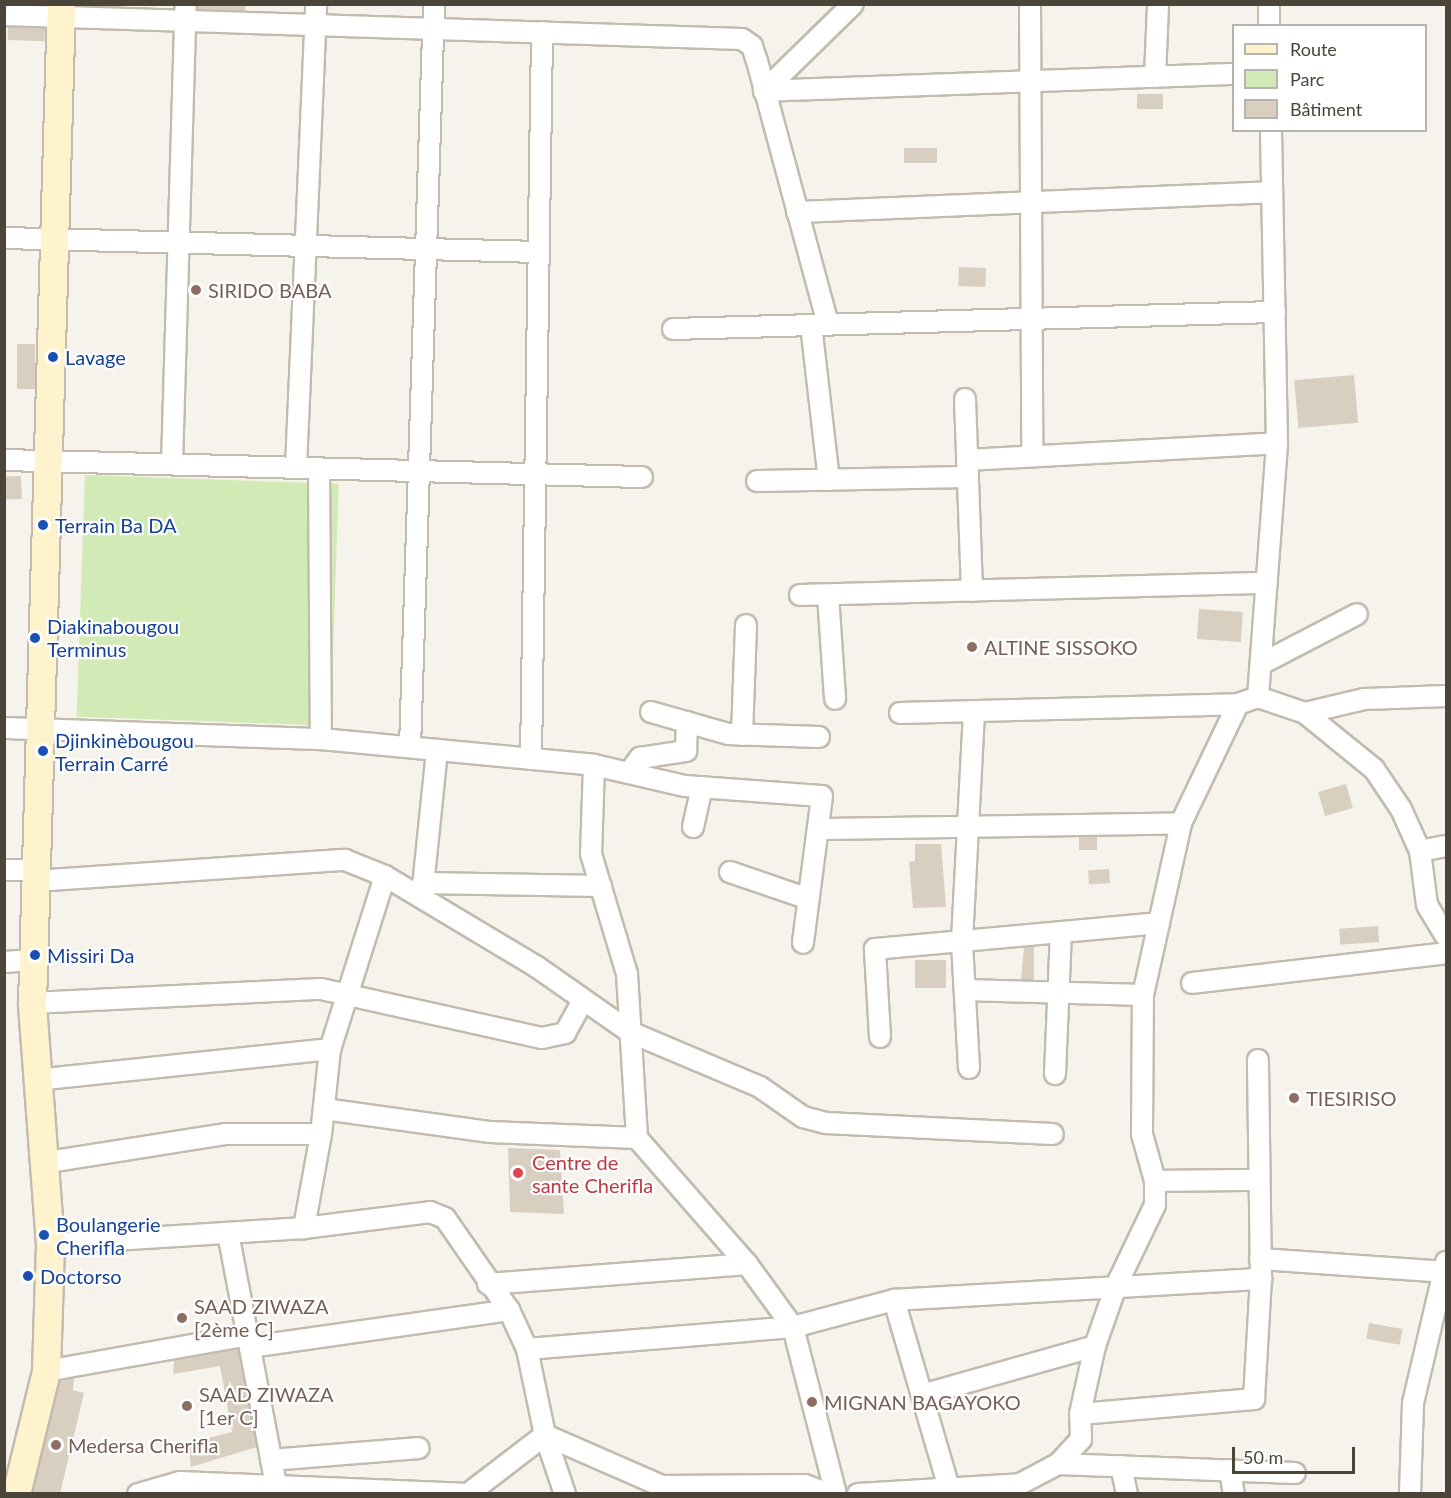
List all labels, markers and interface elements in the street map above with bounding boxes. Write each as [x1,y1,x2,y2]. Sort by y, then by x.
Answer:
legend [1232,24,1427,132]
text: Route [1290,38,1337,60]
text: Parc [1290,68,1324,90]
text: Bâtiment [1290,98,1362,120]
place label: SIRIDO BABA [208,278,331,302]
marker: SIRIDO BABA [189,283,203,297]
place label: Lavage [65,345,126,369]
marker: Lavage [46,350,60,364]
place label: Terrain Ba DA [55,513,177,537]
marker: Terrain Ba DA [36,518,50,532]
place label: Diakinabougou Terminus [47,614,179,661]
marker: Diakinabougou Terminus [28,631,42,645]
place label: ALTINE SISSOKO [984,635,1138,659]
marker: ALTINE SISSOKO [965,640,979,654]
place label: Djinkinèbougou Terrain Carré [55,728,194,775]
marker: Djinkinèbougou Terrain Carré [36,744,50,758]
place label: Missiri Da [47,943,134,967]
marker: Missiri Da [28,948,42,962]
place label: TIESIRISO [1306,1086,1396,1110]
marker: TIESIRISO [1287,1091,1301,1105]
place label: Centre de sante Cherifla [532,1150,653,1197]
marker: Centre de sante Cherifla [509,1164,527,1182]
place label: Boulangerie Cherifla [56,1212,161,1259]
marker: Boulangerie Cherifla [37,1228,51,1242]
place label: Doctorso [40,1264,122,1288]
marker: Doctorso [21,1269,35,1283]
place label: SAAD ZIWAZA [2ème C] [194,1294,329,1341]
marker: SAAD ZIWAZA [2ème C] [175,1311,189,1325]
place label: SAAD ZIWAZA [1er C] [199,1382,334,1429]
place label: MIGNAN BAGAYOKO [824,1390,1021,1414]
marker: MIGNAN BAGAYOKO [805,1395,819,1409]
marker: SAAD ZIWAZA [1er C] [180,1399,194,1413]
place label: Medersa Cherifla [68,1433,218,1457]
scale bar [1235,1435,1358,1473]
marker: Medersa Cherifla [49,1438,63,1452]
text: 50 m [1243,1446,1283,1468]

